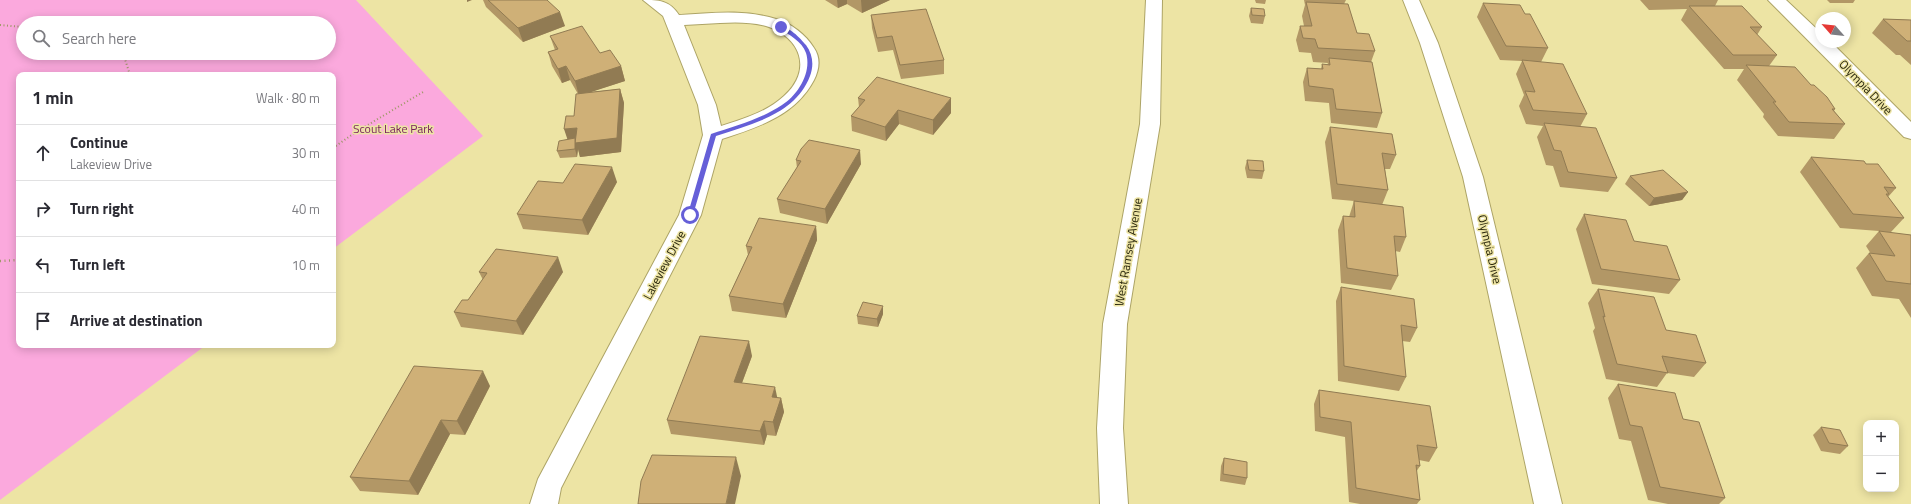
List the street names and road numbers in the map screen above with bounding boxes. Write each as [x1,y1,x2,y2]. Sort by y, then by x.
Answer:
street label: Olympia Drive [1835,55,1897,119]
street label: West Ramsey Avenue [1109,196,1147,308]
street label: Olympia Drive [1473,213,1507,285]
street label: Lakeview Drive [638,227,690,303]

